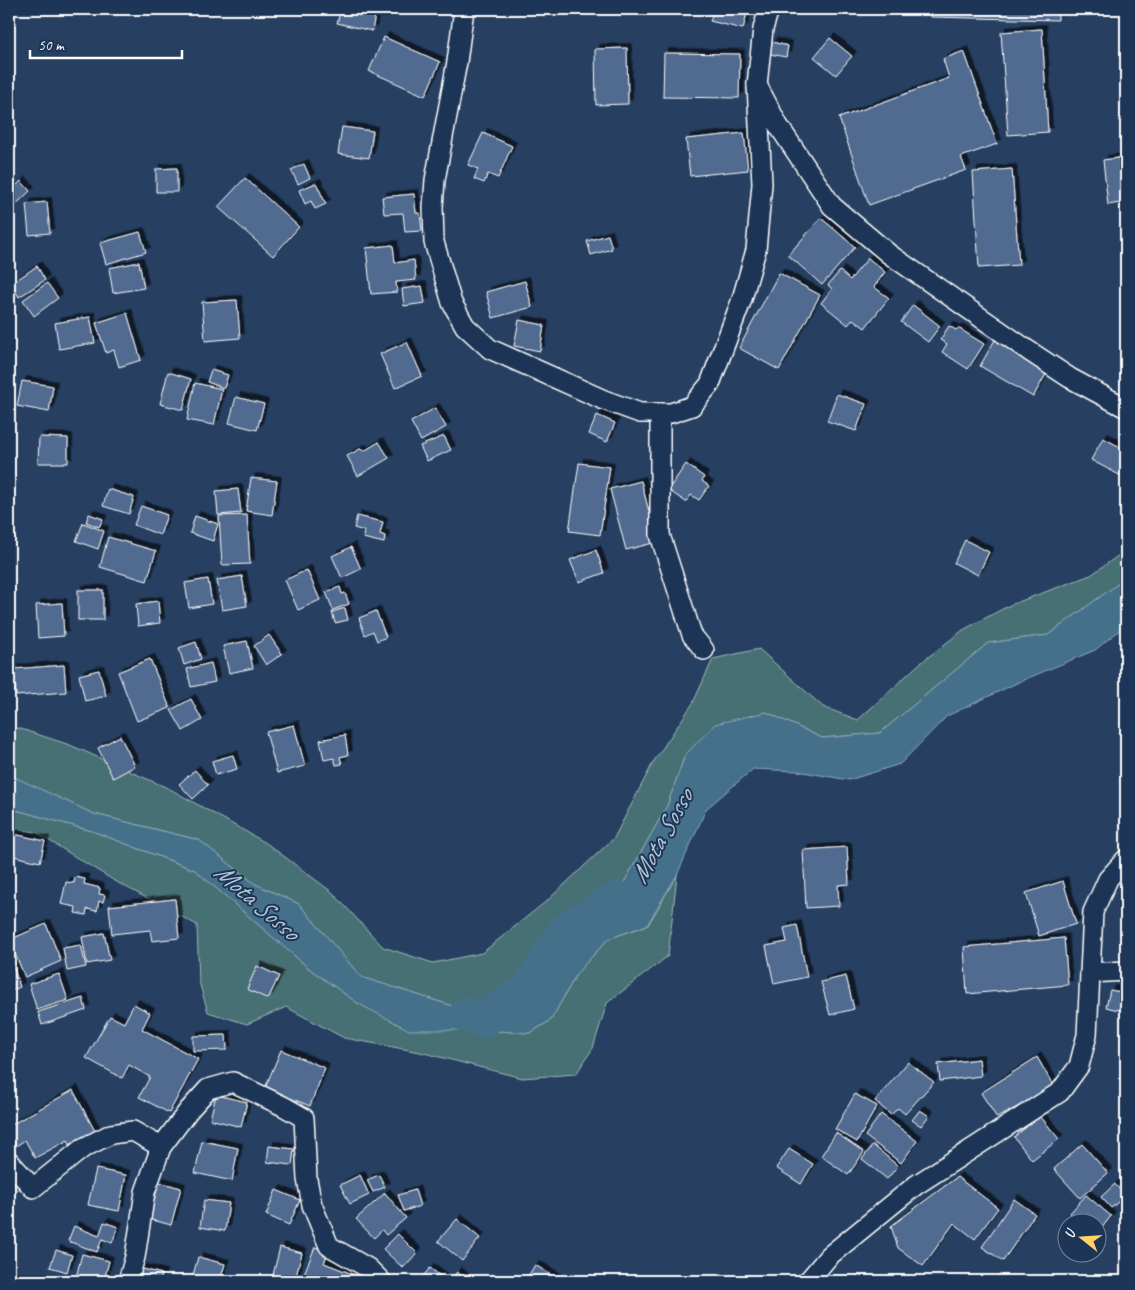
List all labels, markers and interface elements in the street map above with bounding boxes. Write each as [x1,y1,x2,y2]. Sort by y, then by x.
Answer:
scale bar [30,28,182,60]
text: 50 m [38,36,65,55]
water label: Mota Sosso [622,780,702,889]
water label: Mota Sosso [207,855,309,950]
north arrow [1058,1212,1108,1262]
text: U [1061,1226,1080,1240]

